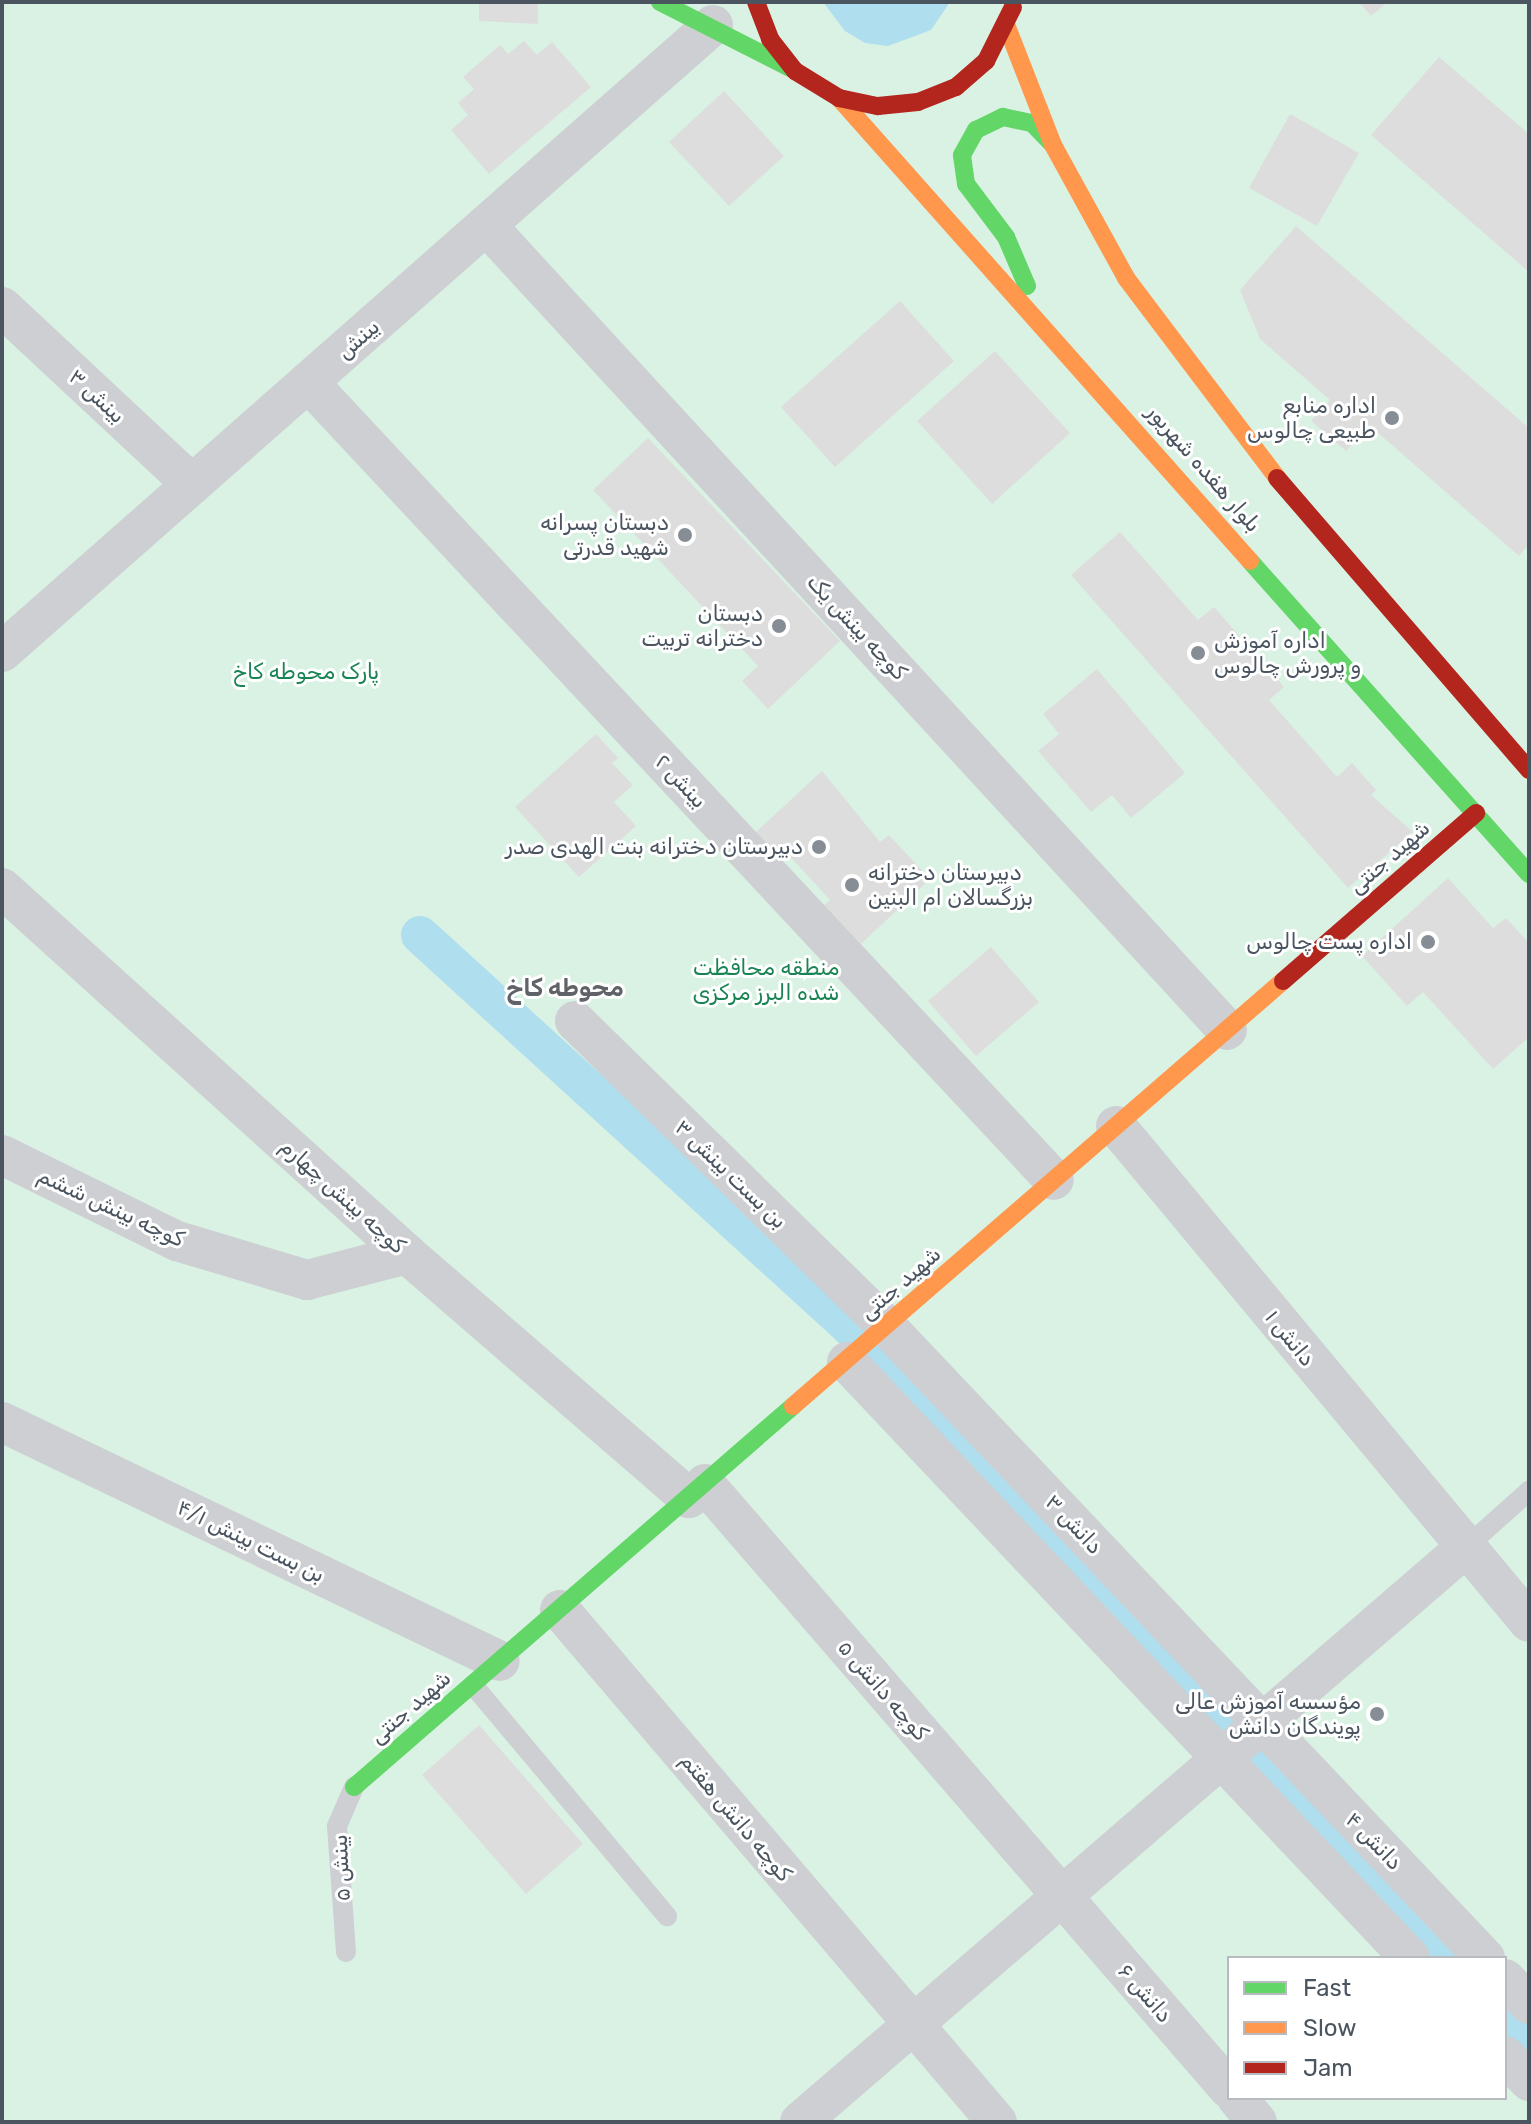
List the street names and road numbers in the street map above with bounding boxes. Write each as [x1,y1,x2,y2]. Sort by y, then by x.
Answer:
street label: بینش [331,313,385,365]
street label: بینش ۳ [63,363,131,429]
street label: بلوار هفده شهریور [1141,399,1267,537]
street label: کوچه بینش یک [802,569,912,685]
street label: بینش ۲ [649,749,713,813]
street label: شهید جنتی [1343,815,1435,899]
street label: بن بست بینش ۳ [669,1114,793,1234]
street label: کوچه بینش چهارم [275,1133,411,1259]
street label: کوچه بینش ششم [34,1162,188,1252]
street label: شهید جنتی [854,1241,946,1325]
street label: دانش ۱ [1259,1305,1321,1371]
street label: دانش ۳ [1040,1489,1108,1559]
street label: بن بست بینش ۴/۱ [173,1494,329,1588]
street label: کوچه دانش ۵ [832,1634,934,1746]
street label: شهید جنتی [364,1665,456,1749]
street label: کوچه دانش هفتم [675,1747,797,1887]
street label: دانش ۴ [1340,1807,1408,1875]
street label: بینش ۵ [326,1834,356,1902]
street label: دانش ۶ [1112,1958,1178,2028]

